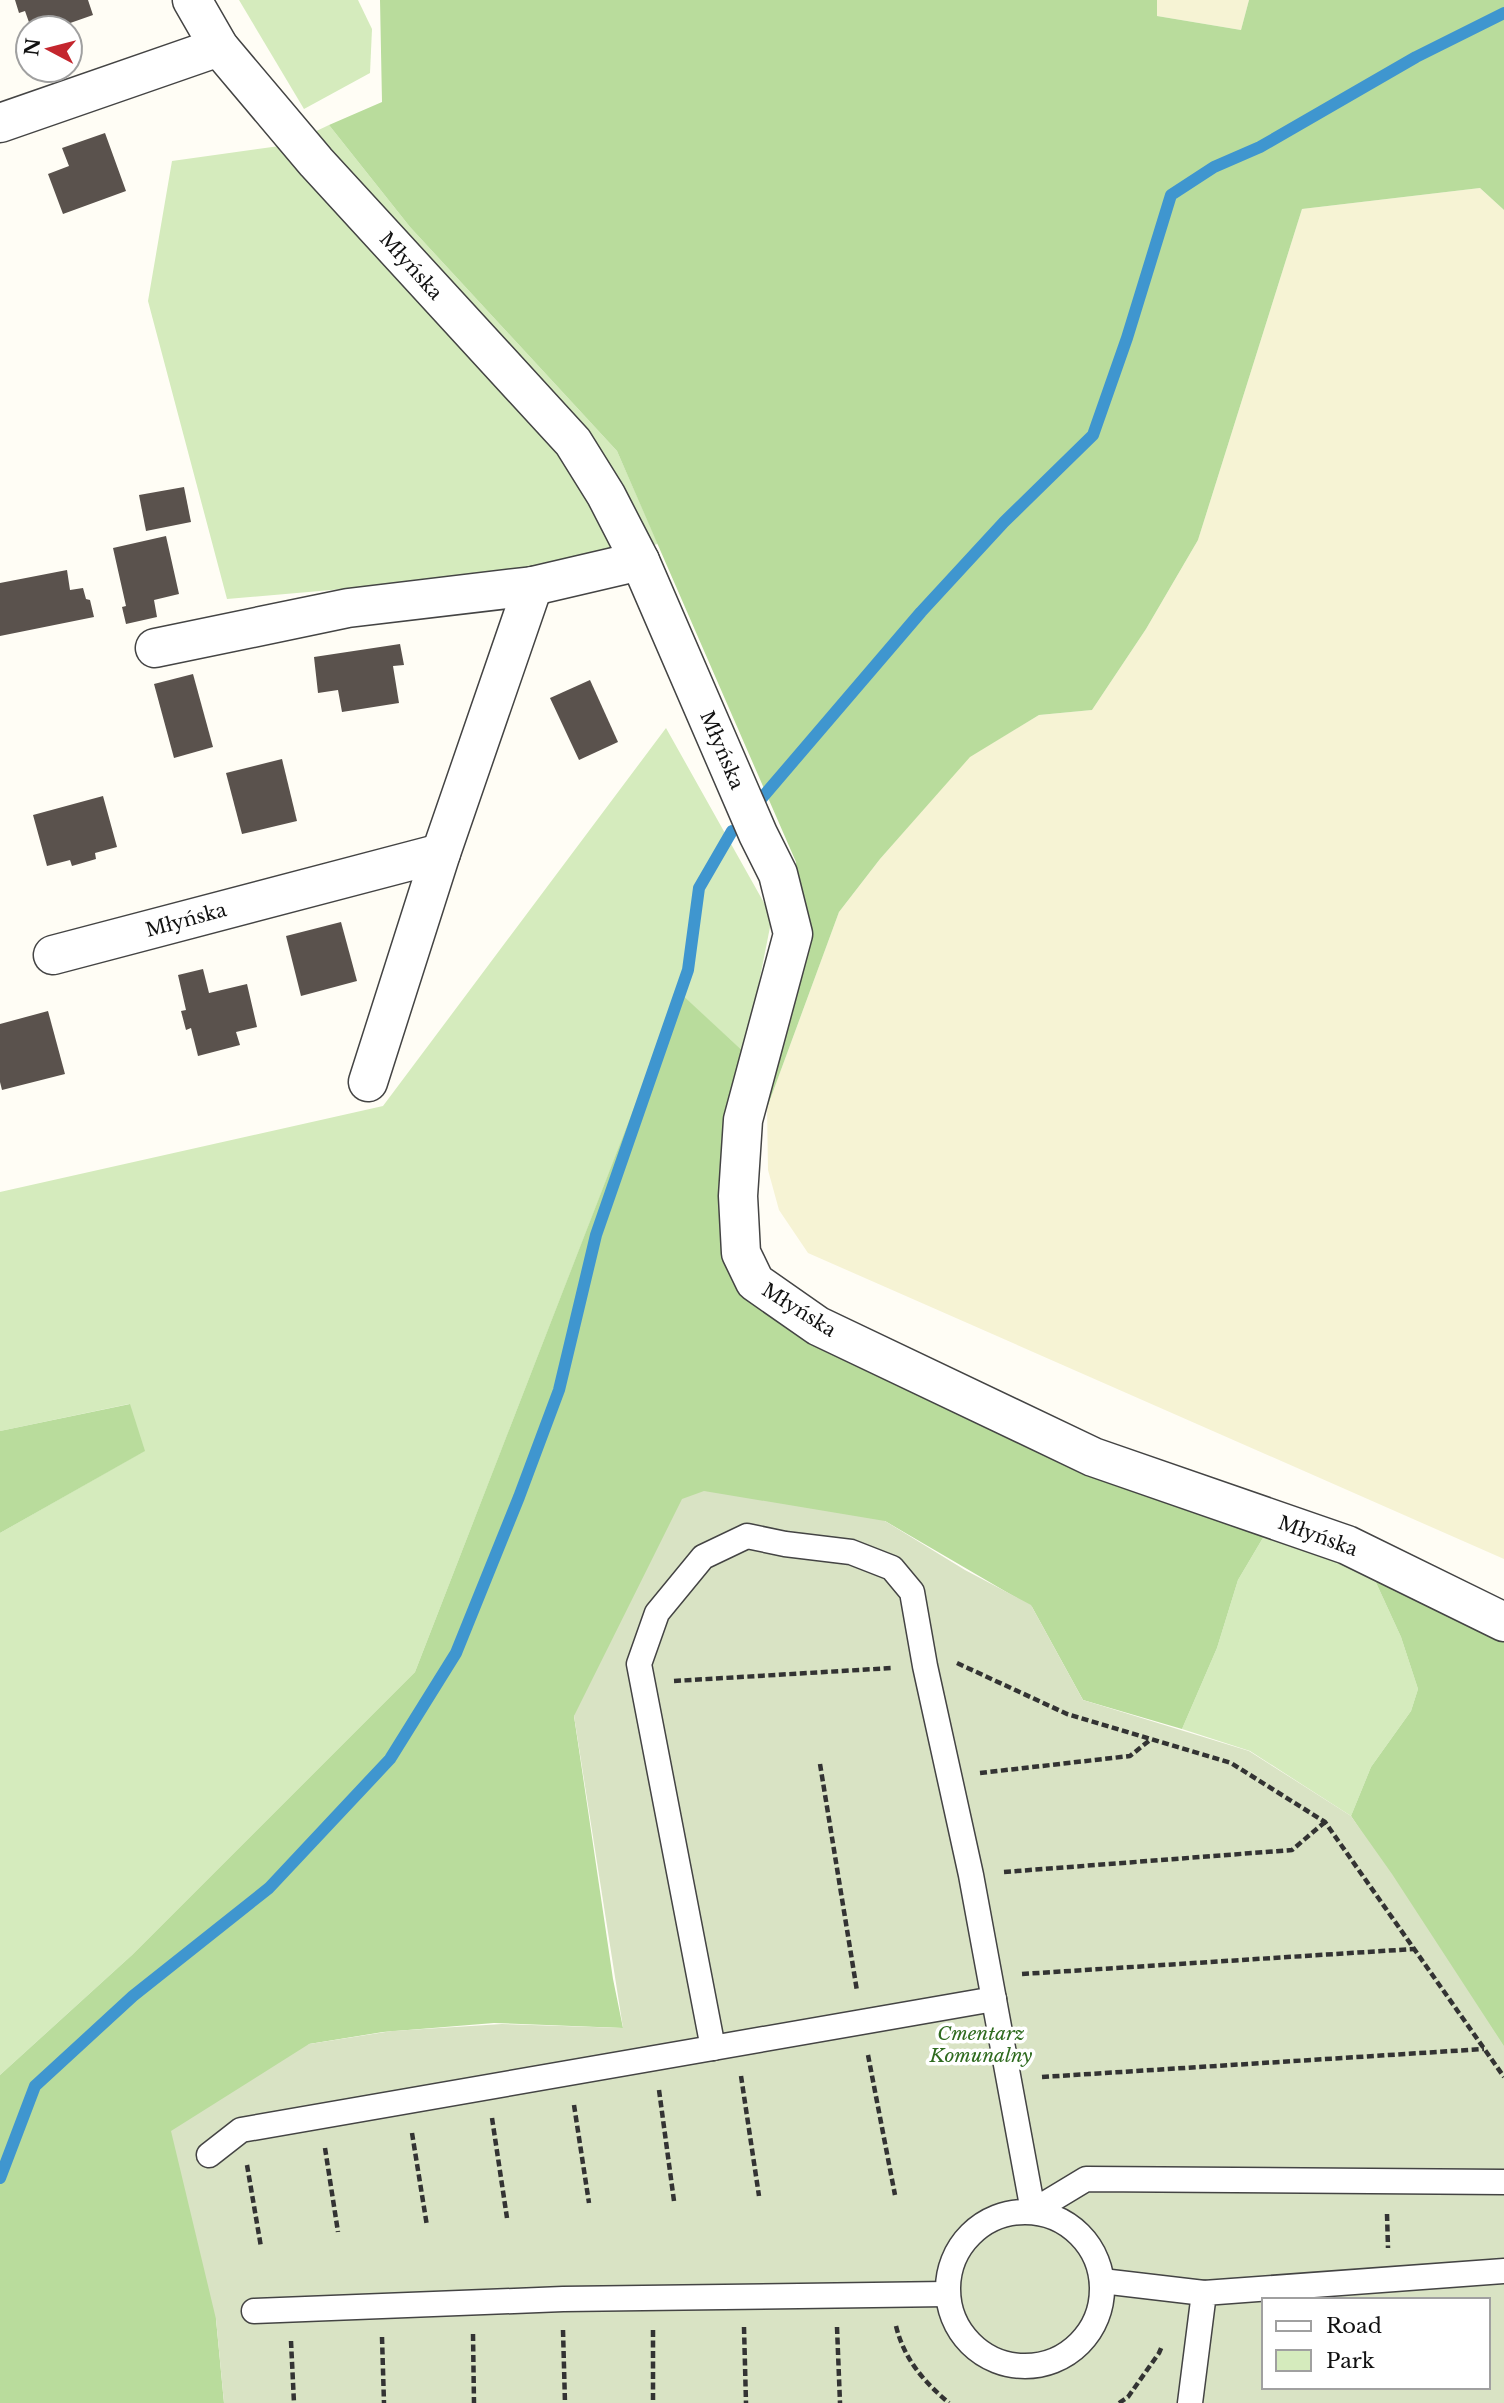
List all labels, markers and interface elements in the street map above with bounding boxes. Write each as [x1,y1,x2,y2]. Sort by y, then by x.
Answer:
north arrow [14,14,84,84]
text: N [20,37,45,57]
street label: Młyńska [375,227,448,305]
street label: Młyńska [695,707,749,793]
street label: Młyńska [143,898,229,942]
street label: Młyńska [758,1278,841,1342]
street label: Młyńska [1275,1511,1361,1561]
park label: Cmentarz Komunalny [929,2022,1033,2067]
legend [1262,2298,1490,2389]
text: Road [1326,2313,1382,2339]
text: Park [1326,2348,1375,2374]

